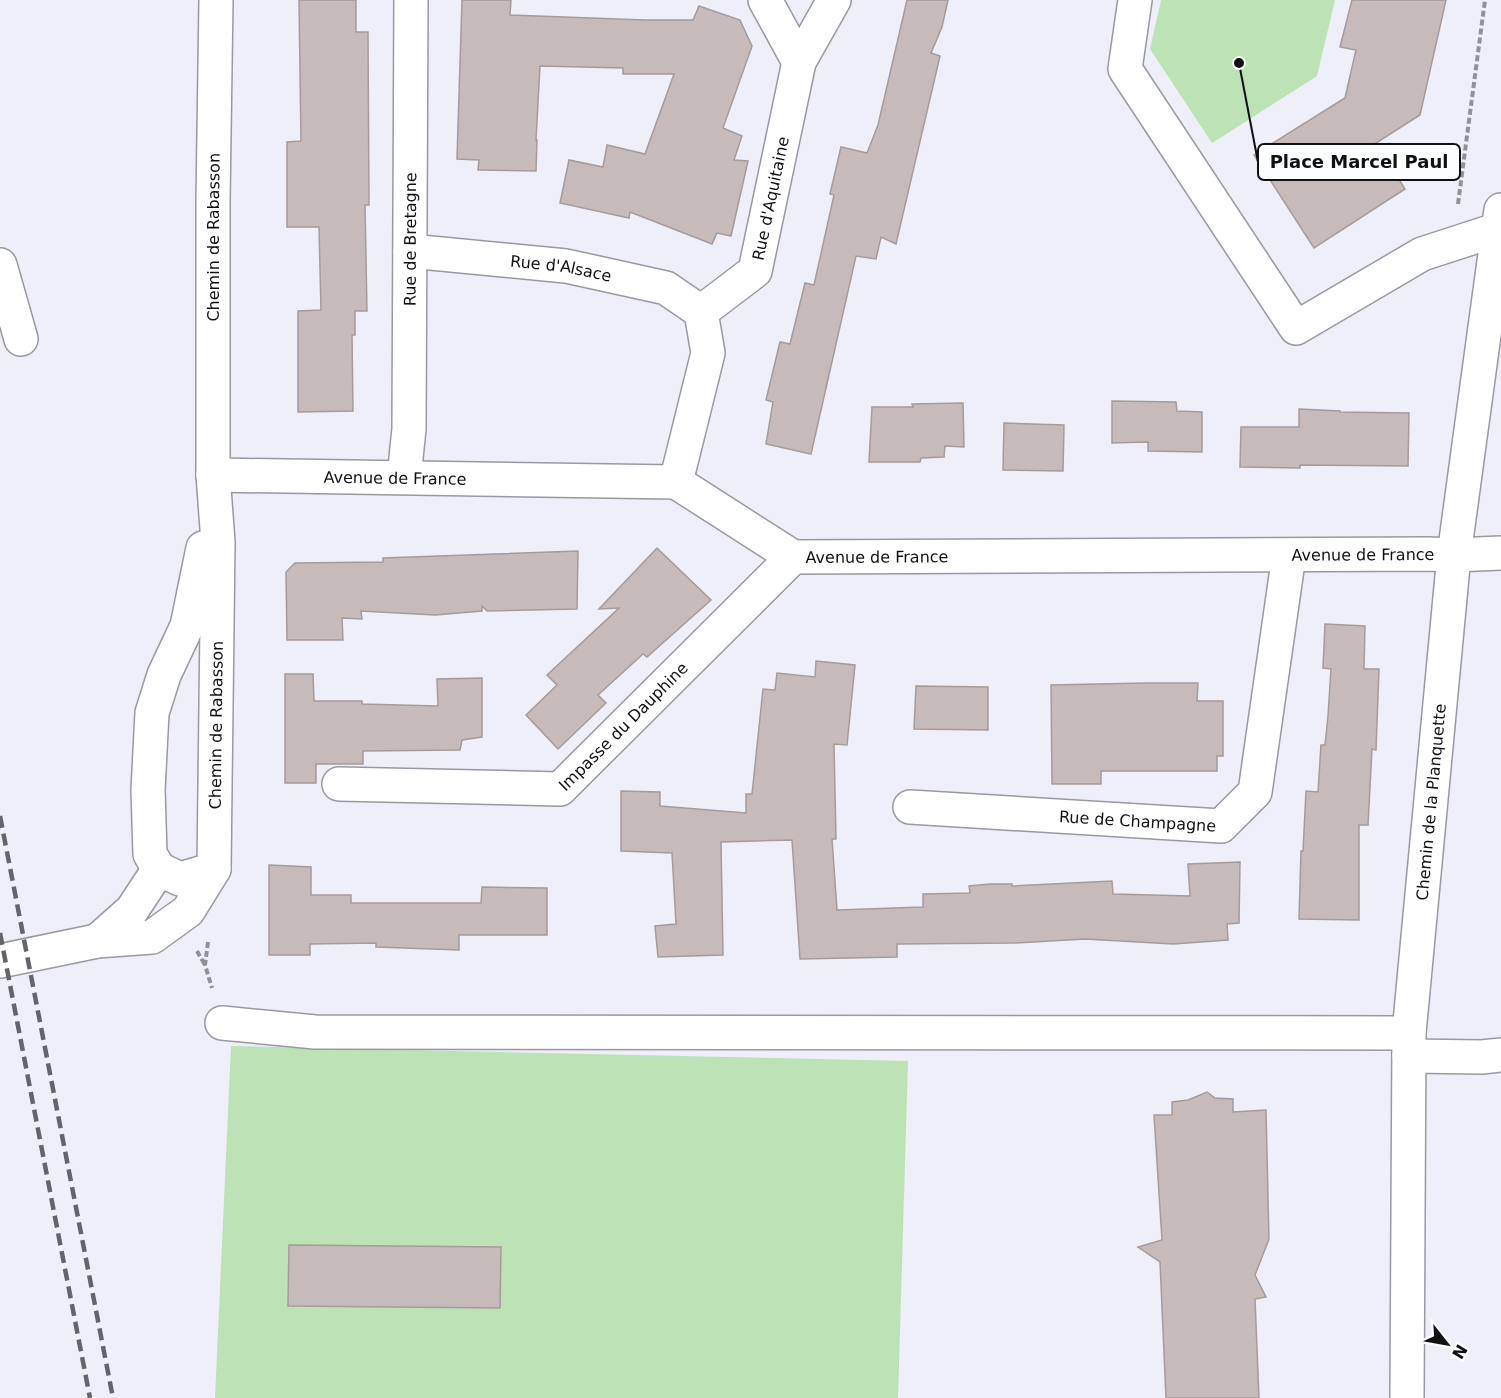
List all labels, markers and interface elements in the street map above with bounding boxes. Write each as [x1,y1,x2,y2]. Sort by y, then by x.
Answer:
street label: Rue d'Aquitaine [748,135,793,262]
callout: Place Marcel Paul [1258,144,1460,180]
text: Place Marcel Paul [1270,151,1448,172]
street label: Chemin de Rabasson [204,153,223,322]
street label: Rue de Bretagne [400,172,420,306]
street label: Rue d'Alsace [510,251,613,285]
street label: Avenue de France [323,467,467,488]
street label: Avenue de France [1291,544,1435,564]
street label: Avenue de France [805,547,948,566]
street label: Chemin de Rabasson [205,641,226,809]
street label: Impasse du Dauphine [555,658,691,794]
street label: Chemin de la Planquette [1412,703,1449,901]
street label: Rue de Champagne [1058,807,1217,835]
north arrow [1417,1314,1477,1374]
text: N [1448,1341,1471,1362]

